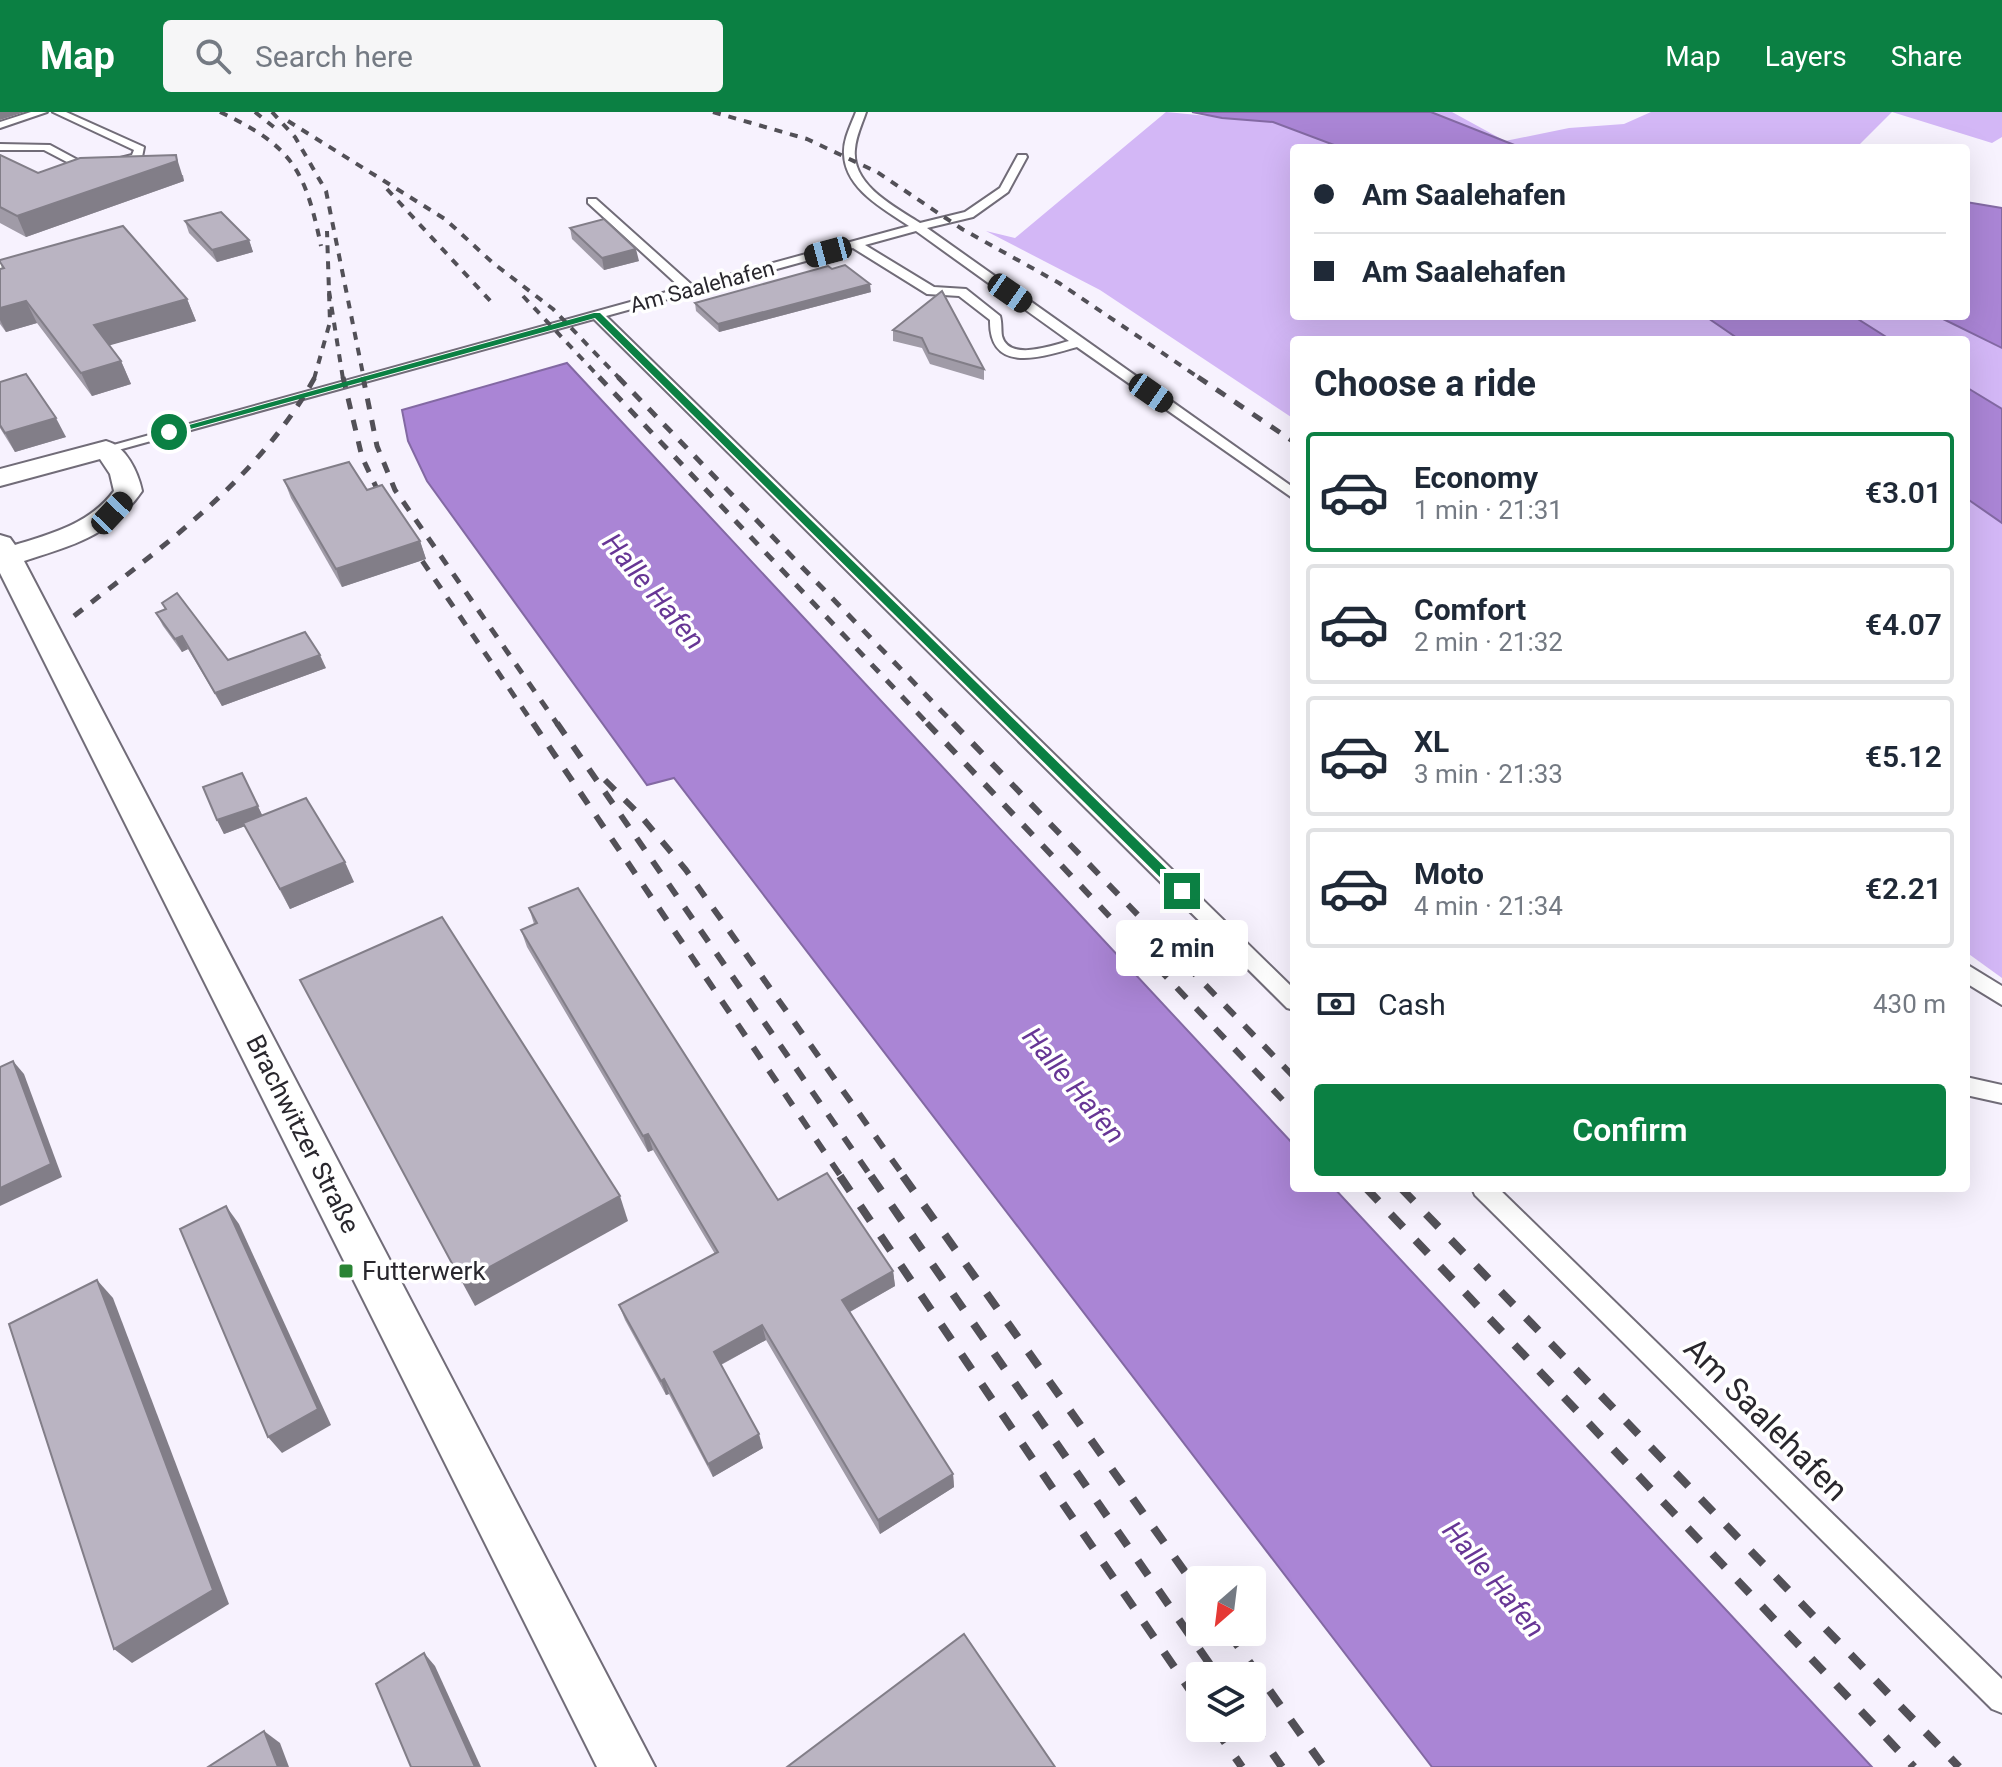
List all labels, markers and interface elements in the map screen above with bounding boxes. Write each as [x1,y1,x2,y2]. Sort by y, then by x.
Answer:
search box [163,20,723,92]
text: Map [40,34,115,78]
icon: search [191,34,235,78]
text: Search here [255,39,413,74]
text: Map [1665,40,1721,73]
text: Layers [1765,40,1847,73]
text: Share [1891,40,1962,73]
text: Am Saalehafen [1362,177,1566,212]
car [802,234,854,270]
text: Am Saalehafen [1362,254,1566,289]
street label: Am Saalehafen [627,255,777,318]
car [983,269,1037,317]
text: Choose a ride [1314,363,1536,405]
car [1124,369,1178,417]
route start [151,414,187,450]
icon: car [1318,456,1390,528]
text: Economy [1414,460,1538,495]
text: €3.01 [1865,475,1942,510]
car [87,487,137,539]
text: 1 min · 21:31 [1414,495,1563,525]
water label: Halle Hafen [596,527,712,656]
icon: car [1318,588,1390,660]
text: Comfort [1414,592,1526,627]
text: €4.07 [1865,607,1942,642]
text: 2 min · 21:32 [1414,627,1563,657]
icon: car [1318,720,1390,792]
text: XL [1414,724,1449,759]
text: €5.12 [1865,739,1942,774]
text: 3 min · 21:33 [1414,759,1563,789]
icon: car [1318,852,1390,924]
text: Moto [1414,856,1484,891]
text: €2.21 [1865,871,1942,906]
route end [1164,873,1200,909]
text: 4 min · 21:34 [1414,891,1563,921]
callout: 2 min [1116,919,1248,975]
text: 2 min [1149,933,1215,963]
icon: cash [1314,982,1358,1026]
text: Cash [1378,987,1446,1022]
text: 430 m [1873,989,1946,1019]
water label: Halle Hafen [1016,1021,1132,1150]
street label: Brachwitzer Straße [240,1030,366,1238]
button: Confirm [1314,1084,1946,1176]
place label: Futterwerk [362,1256,486,1286]
marker: Futterwerk [337,1262,355,1280]
street label: Am Saalehafen [1676,1329,1856,1509]
water label: Halle Hafen [1436,1515,1552,1644]
north arrow [1186,1566,1266,1646]
map controls [1186,1566,1266,1742]
button: layers [1186,1662,1266,1742]

